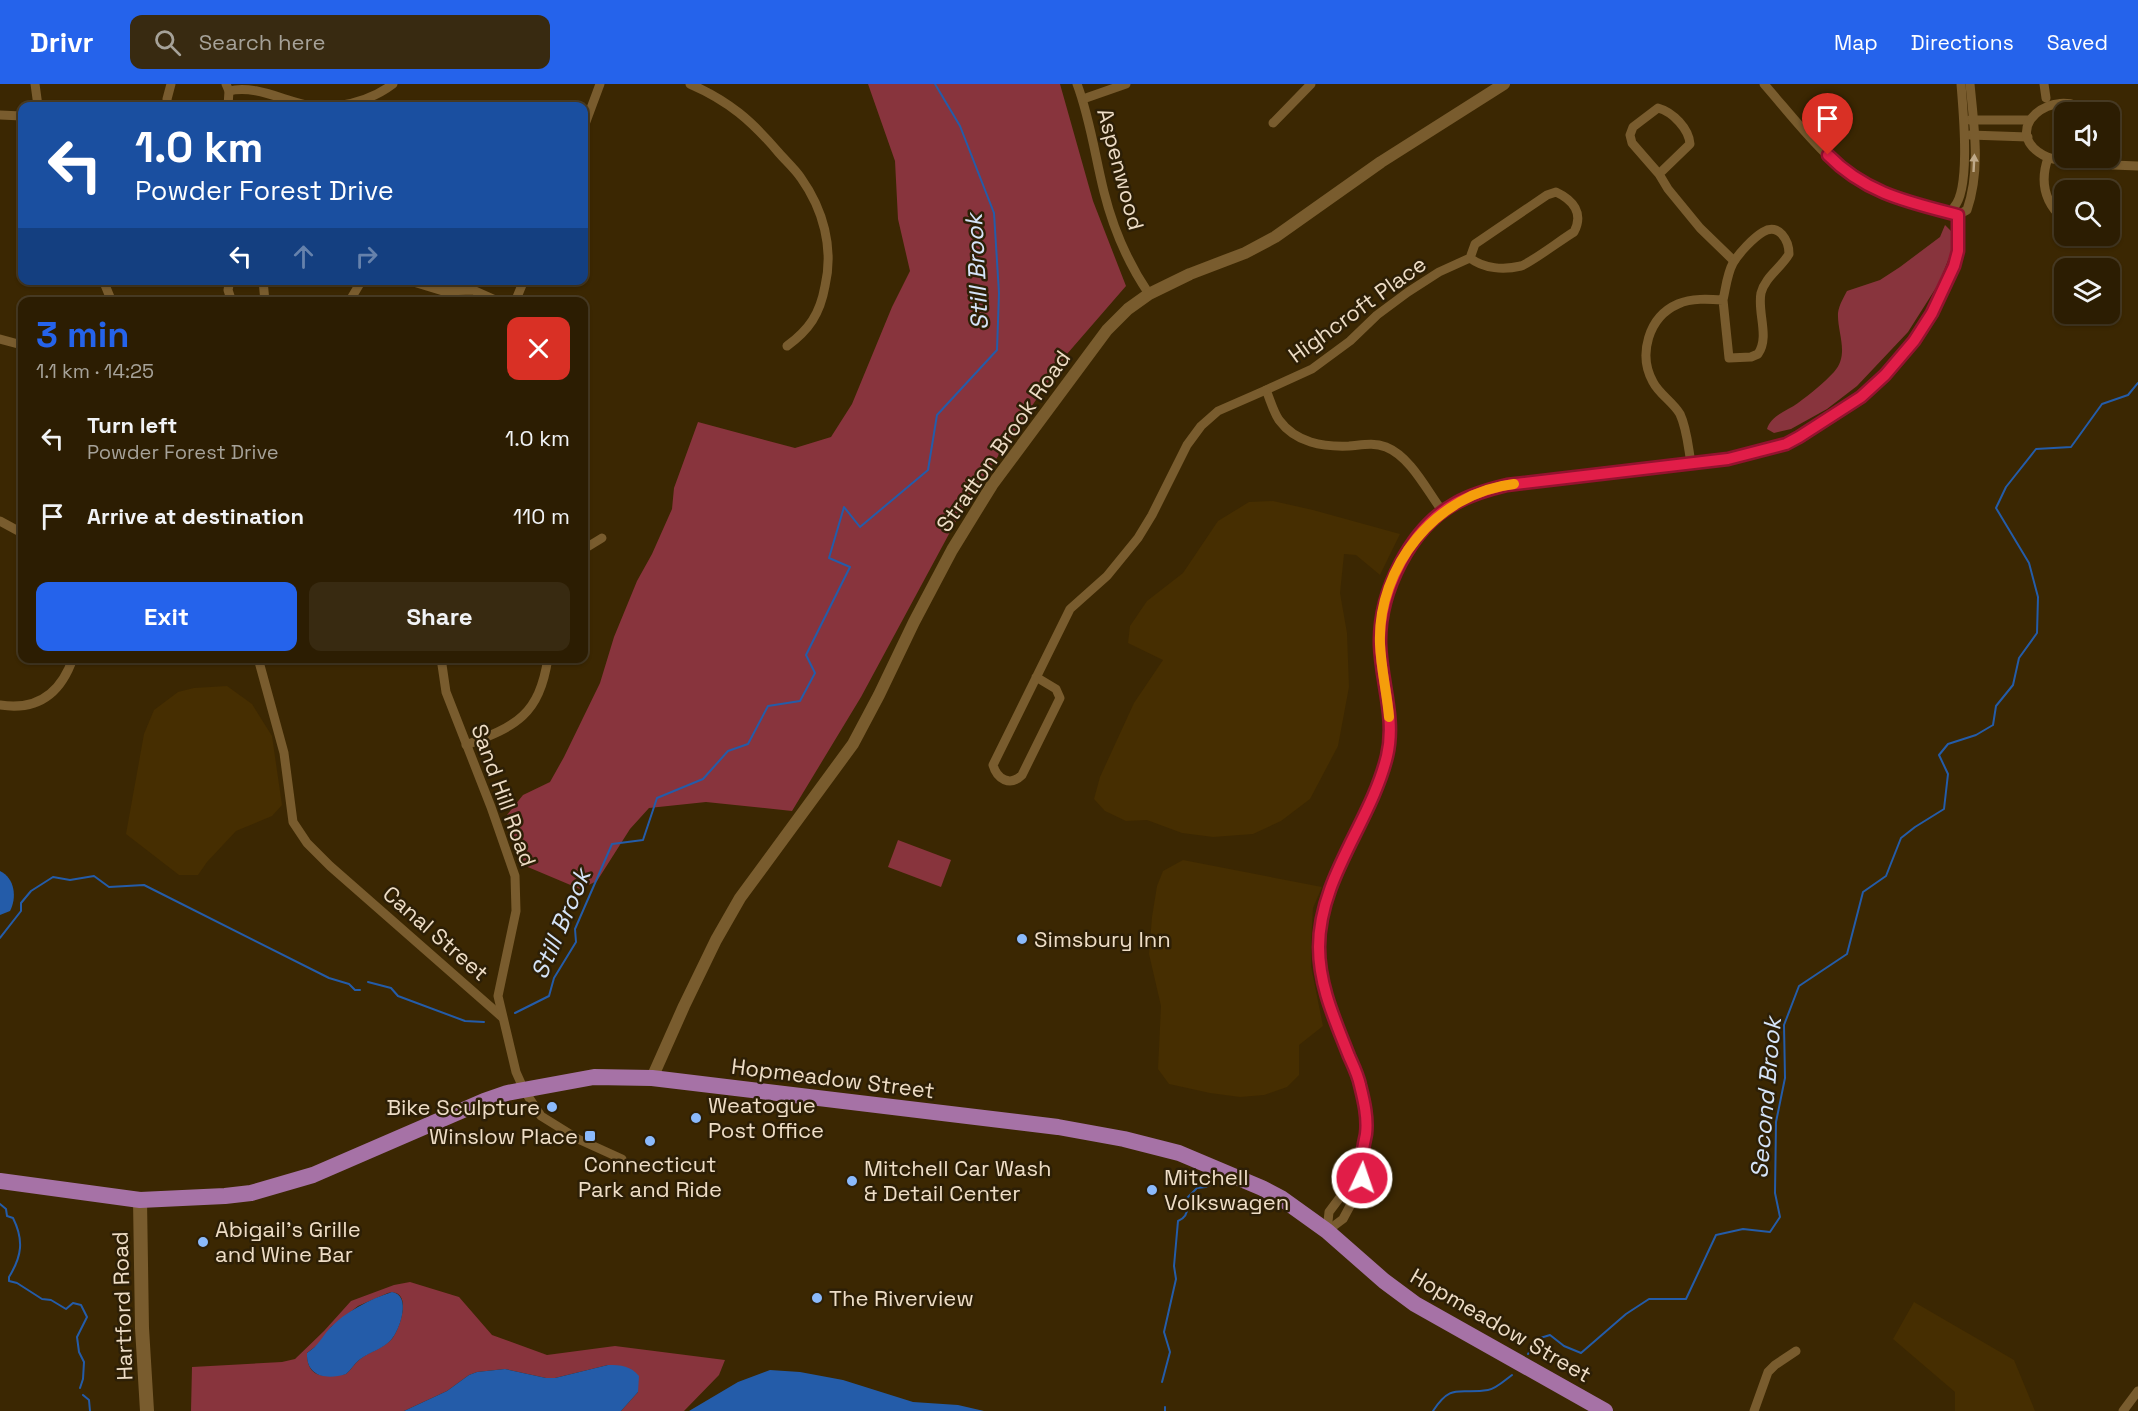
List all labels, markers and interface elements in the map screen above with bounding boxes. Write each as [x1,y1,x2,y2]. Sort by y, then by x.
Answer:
search box [130,15,550,69]
text: Drivr [30,24,94,60]
icon: search [151,26,184,59]
text: Search here [199,28,325,56]
text: Map [1834,29,1878,56]
text: Directions [1911,29,2014,56]
text: Saved [2047,29,2108,56]
pin [1802,93,1853,155]
icon: arrive [1811,102,1844,135]
map controls [2054,102,2120,324]
button: sound [2054,102,2120,168]
street label: Aspenwood [1091,105,1151,233]
text: 1.0 km [135,121,263,174]
icon: left [36,126,114,204]
one-way arrow [1970,153,1979,172]
text: Powder Forest Drive [135,173,394,208]
button: search [2054,180,2120,246]
water label: Still Brook [958,210,995,331]
icon: left [224,240,257,273]
icon: ahead [287,240,320,273]
icon: right [350,240,383,273]
street label: Highcroft Place [1282,249,1432,369]
button: layers [2054,258,2120,324]
text: 3 min [36,312,130,358]
button: close [507,317,570,380]
street label: Stratton Brook Road [930,345,1076,537]
text: 1.1 km · 14:25 [36,358,154,384]
text: Turn left [87,411,177,439]
icon: left [36,422,69,455]
text: 1.0 km [505,424,570,452]
text: Powder Forest Drive [87,439,279,465]
icon: arrive [36,500,69,533]
text: Arrive at destination [87,502,304,530]
text: 110 m [513,502,570,530]
button: Exit [36,582,297,651]
button: Share [309,582,570,651]
street label: Sand Hill Road [465,720,543,870]
water label: Still Brook [523,861,599,984]
street label: Canal Street [377,879,495,987]
place label: Simsbury Inn [1034,925,1171,953]
marker: Simsbury Inn [1015,932,1029,946]
water label: Second Brook [1743,1013,1788,1180]
street label: Hopmeadow Street [730,1052,936,1104]
place label: Weatogue Post Office [708,1091,824,1144]
place label: Bike Sculpture [386,1093,540,1121]
marker: Bike Sculpture [545,1100,559,1114]
marker: Weatogue Post Office [689,1111,703,1125]
place label: Winslow Place [429,1122,578,1150]
marker: Winslow Place [583,1129,597,1143]
marker: Connecticut Park and Ride [643,1134,657,1148]
position arrow [1330,1146,1394,1210]
place label: Connecticut Park and Ride [578,1150,722,1203]
place label: Mitchell Car Wash & Detail Center [864,1154,1051,1207]
place label: Mitchell Volkswagen [1164,1163,1289,1216]
marker: Mitchell Car Wash & Detail Center [845,1174,859,1188]
marker: Mitchell Volkswagen [1145,1183,1159,1197]
place label: Abigail's Grille and Wine Bar [215,1215,361,1268]
street label: Hartford Road [105,1231,139,1381]
marker: Abigail's Grille and Wine Bar [196,1235,210,1249]
street label: Hopmeadow Street [1405,1262,1597,1388]
place label: The Riverview [829,1284,974,1312]
marker: The Riverview [810,1291,824,1305]

